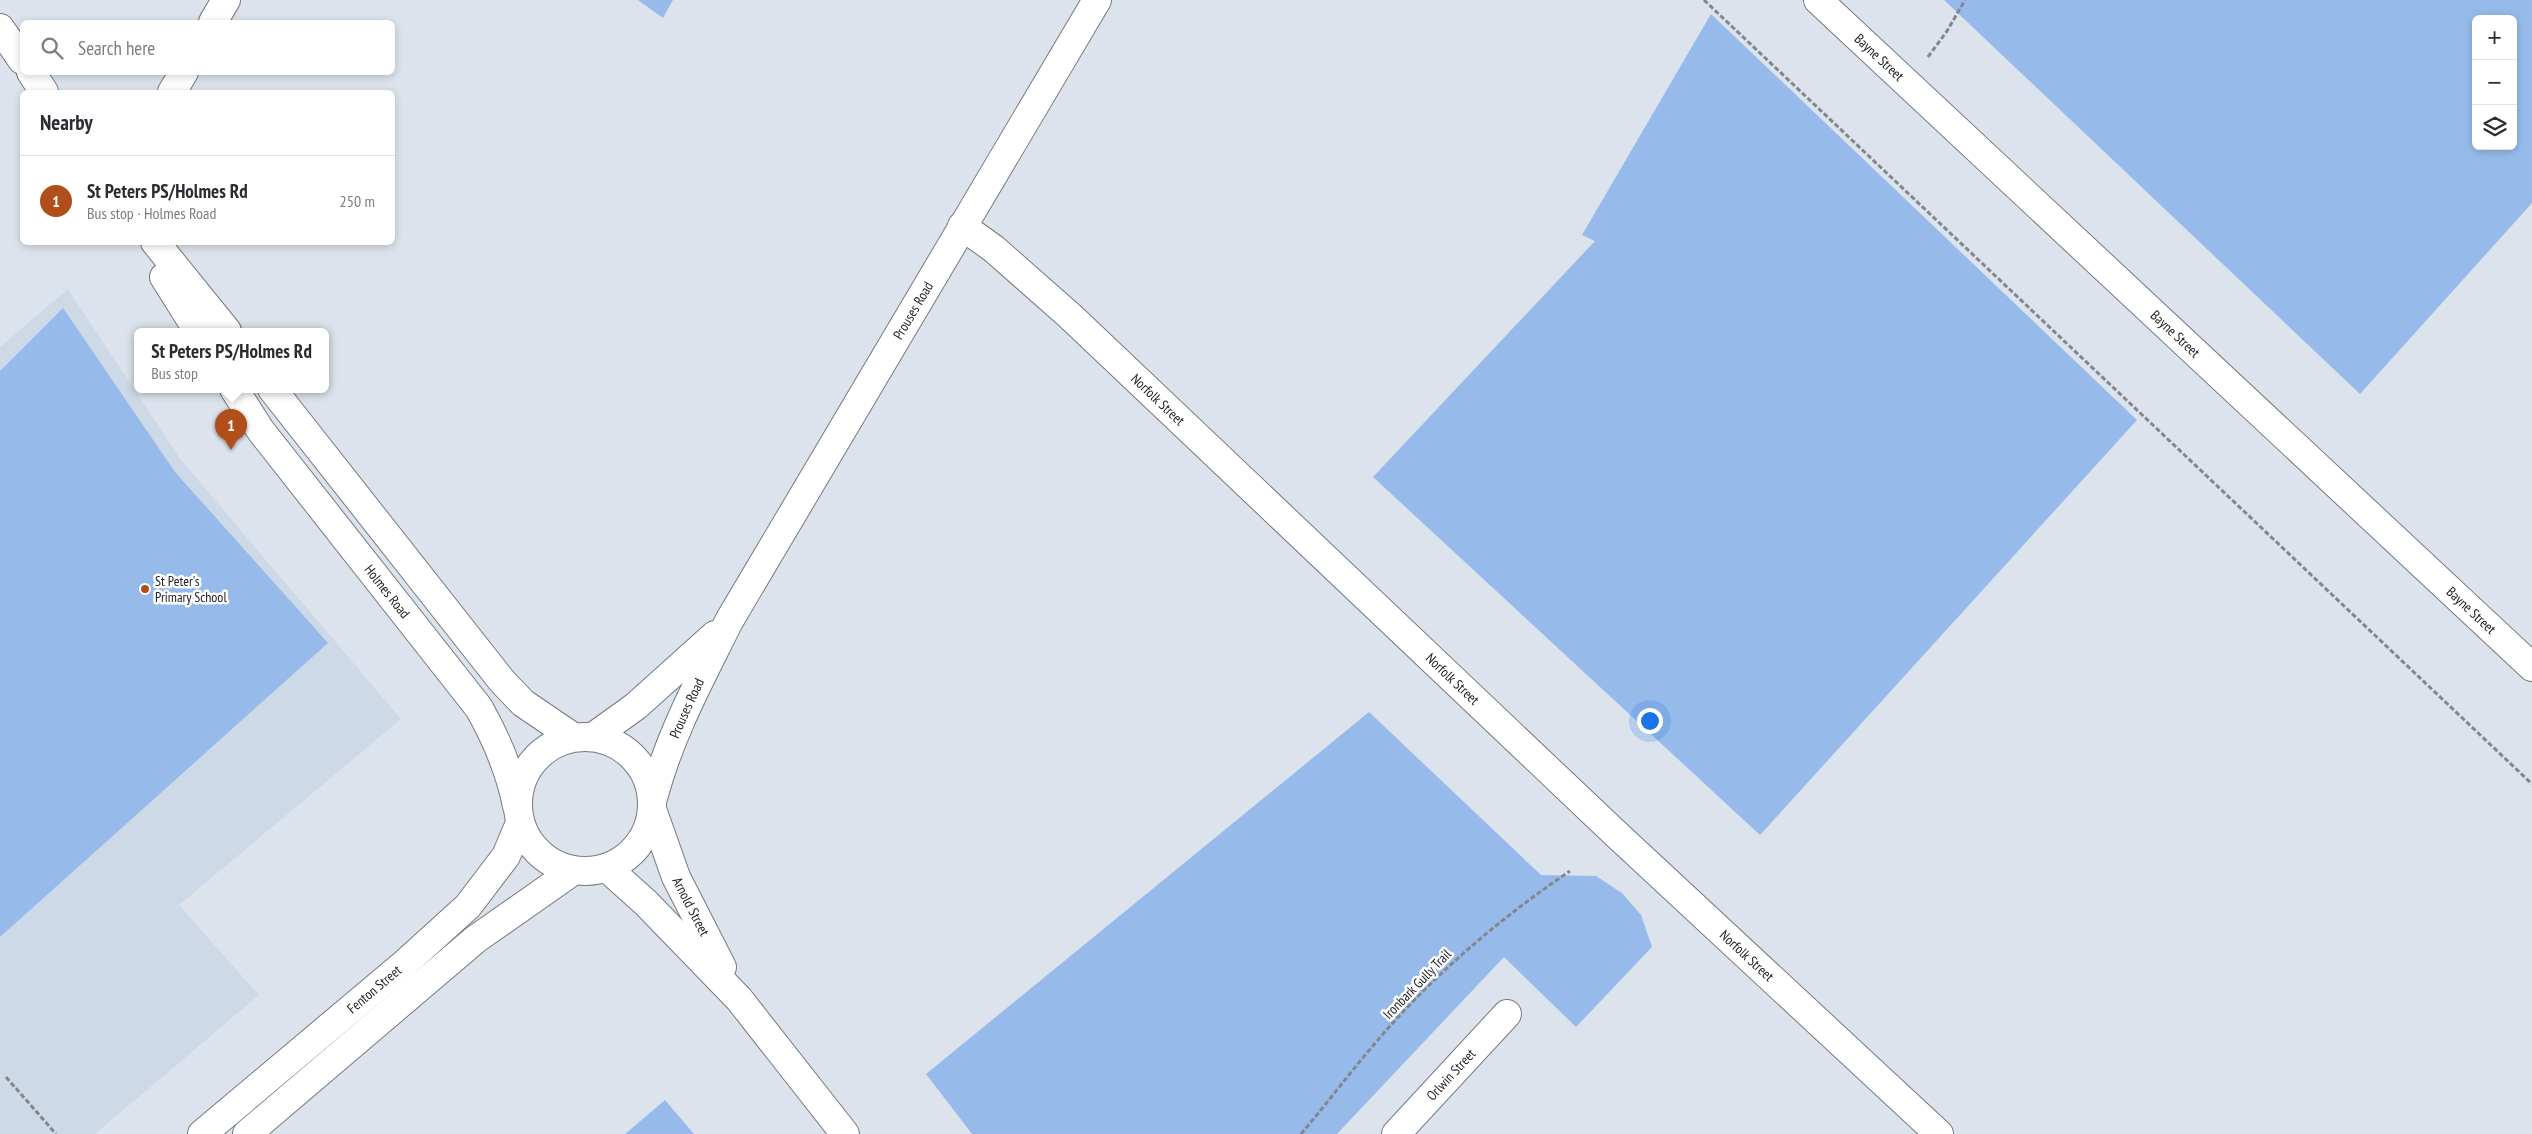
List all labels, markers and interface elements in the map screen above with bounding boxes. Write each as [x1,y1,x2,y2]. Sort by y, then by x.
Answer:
map controls [2472,15,2517,150]
button: + [2472,15,2517,60]
search box [20,20,395,75]
street label: Bayne Street [1851,30,1908,85]
icon: search [38,34,66,62]
text: Search here [78,36,155,60]
button: − [2472,60,2517,105]
button: layers [2472,105,2517,150]
text: Nearby [40,109,93,136]
text: St Peters PS/Holmes Rd [87,179,248,203]
text: 1 [52,191,60,211]
text: 250 m [340,191,375,211]
text: Bus stop · Holmes Road [87,203,216,223]
street label: Prouses Road [889,278,937,343]
street label: Bayne Street [2147,306,2204,361]
popup [134,328,329,393]
text: St Peters PS/Holmes Rd [151,339,312,363]
text: Bus stop [151,363,198,383]
street label: Norfolk Street [1127,370,1189,429]
pin: 1 [215,409,247,450]
street label: Holmes Road [361,561,414,622]
place label: St Peter's Primary School [155,572,227,606]
marker: St Peter's Primary School [139,583,151,595]
street label: Bayne Street [2443,583,2500,638]
street label: Norfolk Street [1422,649,1483,709]
street label: Prouses Road [665,675,708,741]
your location [1637,708,1663,734]
street label: Arnold Street [668,874,714,939]
street label: Norfolk Street [1716,926,1778,985]
street label: Ironbark Gully Trail [1379,945,1455,1023]
street label: Fenton Street [343,961,405,1017]
street label: Orlwin Street [1423,1045,1480,1104]

